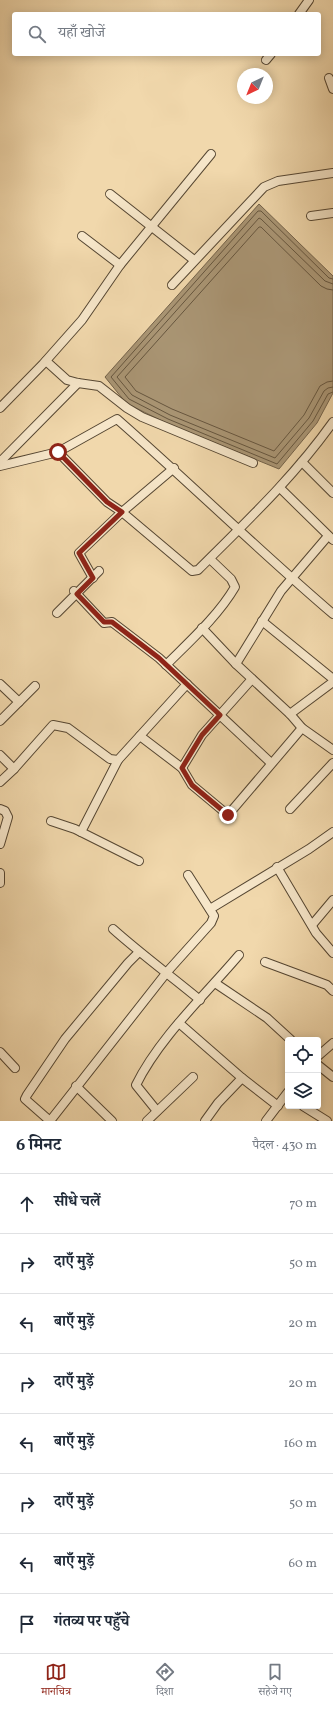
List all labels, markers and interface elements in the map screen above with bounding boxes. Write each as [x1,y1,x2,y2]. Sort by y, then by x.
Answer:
search box [12,12,321,56]
icon: search [26,23,48,45]
text: यहाँ खोजें [58,23,105,44]
north arrow [237,68,273,104]
route start [49,443,67,461]
route end [219,806,237,824]
map controls [285,1037,321,1109]
button: locate [285,1037,321,1073]
button: layers [285,1073,321,1109]
text: 6 मिनट [16,1134,61,1157]
text: पैदल · 430 m [252,1137,317,1155]
text: सीधे चलें [54,1192,101,1213]
icon: ahead [16,1193,38,1215]
text: 70 m [289,1195,317,1213]
text: दाएँ मुड़ें [54,1252,94,1273]
icon: right [16,1253,38,1275]
text: 50 m [289,1255,317,1273]
text: बाएँ मुड़ें [54,1312,94,1333]
icon: left [16,1313,38,1335]
text: 20 m [288,1315,317,1333]
text: दाएँ मुड़ें [54,1372,94,1393]
icon: right [16,1373,38,1395]
text: 20 m [288,1375,317,1393]
text: बाएँ मुड़ें [54,1432,94,1453]
icon: left [16,1433,38,1455]
text: 160 m [283,1435,317,1453]
text: दाएँ मुड़ें [54,1492,94,1513]
icon: right [16,1493,38,1515]
text: 50 m [289,1495,317,1513]
text: बाएँ मुड़ें [54,1552,94,1573]
icon: left [16,1553,38,1575]
text: 60 m [289,1555,317,1573]
text: गंतव्य पर पहुँचे [54,1612,129,1633]
icon: arrive [16,1613,38,1635]
tab: मानचित्र [41,1661,71,1702]
tab: दिशा [154,1661,176,1702]
tab: सहेजे गए [258,1661,292,1702]

